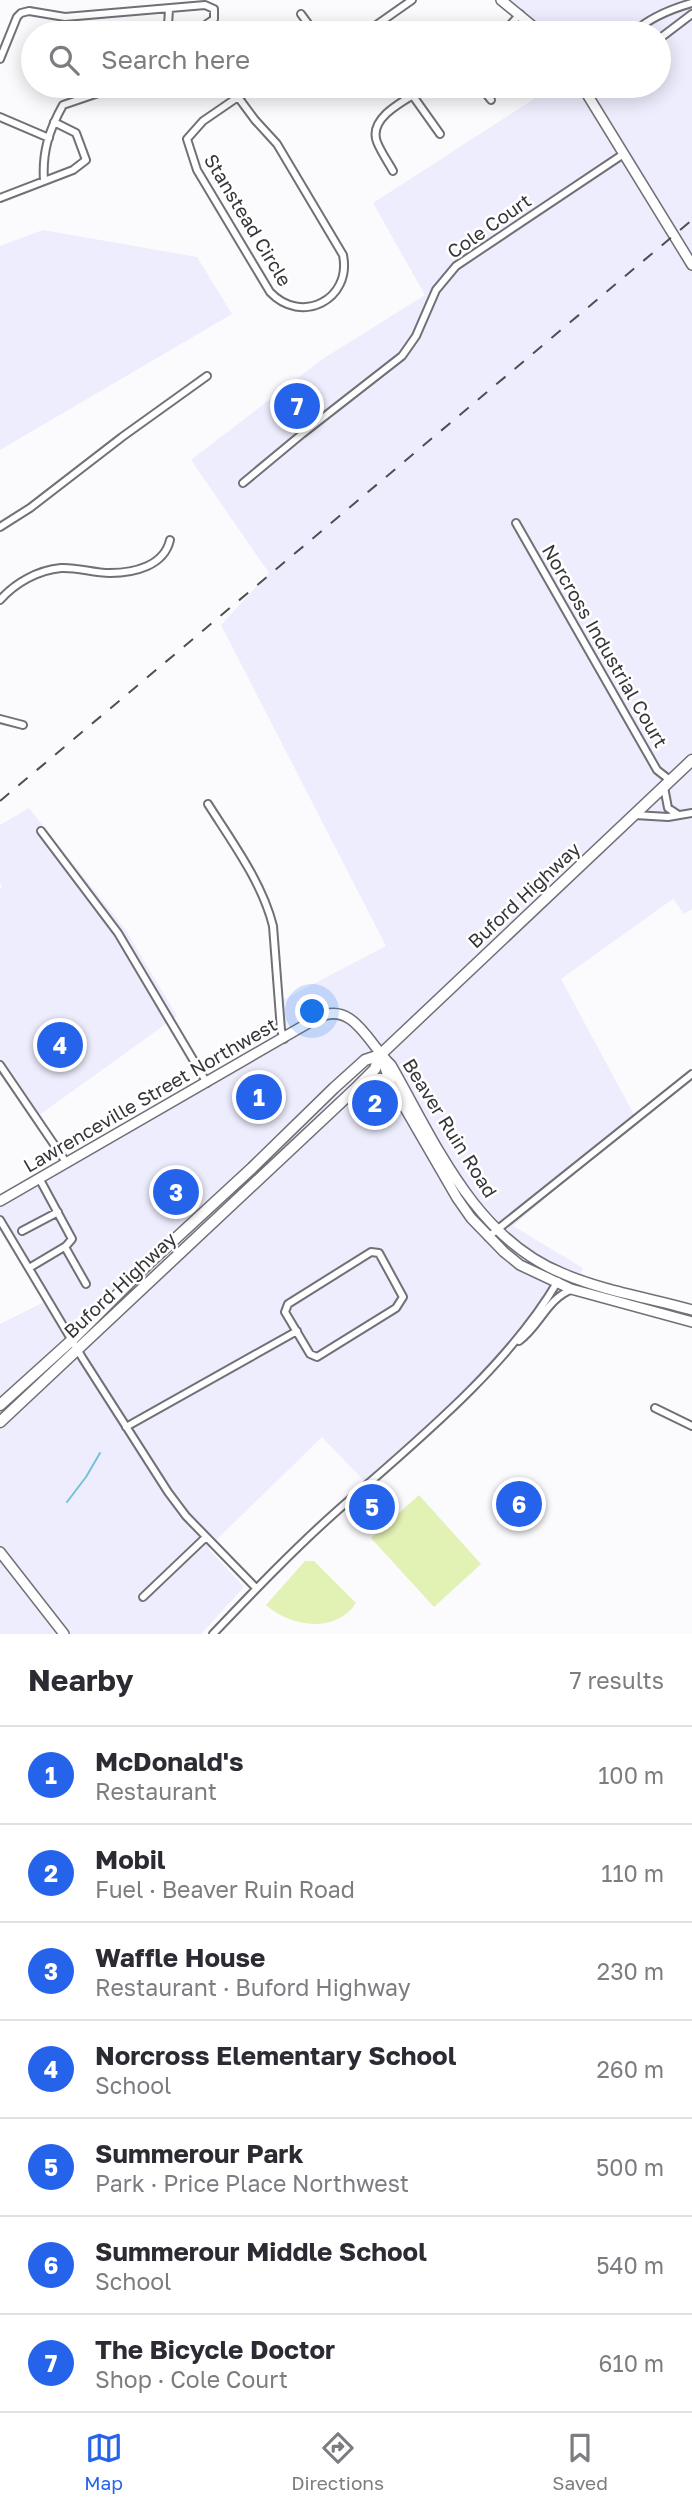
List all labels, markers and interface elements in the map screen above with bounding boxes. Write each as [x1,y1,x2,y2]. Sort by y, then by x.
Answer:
search box [21,21,671,98]
icon: search [45,41,83,79]
text: Search here [101,44,250,75]
street label: Stanstead Circle [200,149,297,290]
street label: Cole Court [442,188,535,263]
pin: 7 [274,380,320,432]
street label: Norcross Industrial Court [538,540,673,751]
street label: Buford Highway [463,837,585,952]
your location [295,994,329,1028]
street label: Lawrenceville Street Northwest [19,1012,281,1177]
pin: 4 [37,1019,83,1071]
street label: Beaver Ruin Road [398,1054,502,1202]
pin: 1 [236,1071,282,1123]
pin: 2 [352,1077,398,1129]
pin: 3 [153,1166,199,1218]
street label: Buford Highway [59,1227,181,1342]
pin: 6 [496,1478,542,1530]
pin: 5 [349,1481,395,1533]
text: Nearby [28,1662,133,1698]
text: 7 results [570,1666,664,1694]
text: McDonald's [95,1746,243,1777]
text: 1 [45,1761,57,1789]
text: 100 m [598,1761,664,1789]
text: Restaurant [95,1777,217,1805]
text: Mobil [95,1844,166,1875]
text: 2 [44,1859,58,1887]
text: 110 m [601,1859,664,1887]
text: Fuel · Beaver Ruin Road [95,1875,355,1903]
text: Waffle House [95,1942,265,1973]
text: 3 [44,1957,58,1985]
text: 230 m [597,1957,664,1985]
text: Restaurant · Buford Highway [95,1973,411,2001]
text: Norcross Elementary School [95,2040,456,2071]
text: 4 [44,2055,58,2083]
text: 260 m [596,2055,664,2083]
text: School [95,2071,171,2099]
text: Summerour Park [95,2138,304,2169]
text: 5 [44,2153,58,2181]
text: 500 m [596,2153,664,2181]
text: Park · Price Place Northwest [95,2169,409,2197]
text: Summerour Middle School [95,2236,427,2267]
text: 6 [44,2251,58,2279]
text: 540 m [596,2251,664,2279]
text: School [95,2267,171,2295]
text: The Bicycle Doctor [95,2334,335,2365]
text: 7 [45,2349,57,2377]
text: 610 m [599,2349,664,2377]
text: Shop · Cole Court [95,2365,288,2393]
tab: Map [84,2429,123,2494]
tab: Directions [291,2429,384,2494]
tab: Saved [552,2429,608,2494]

